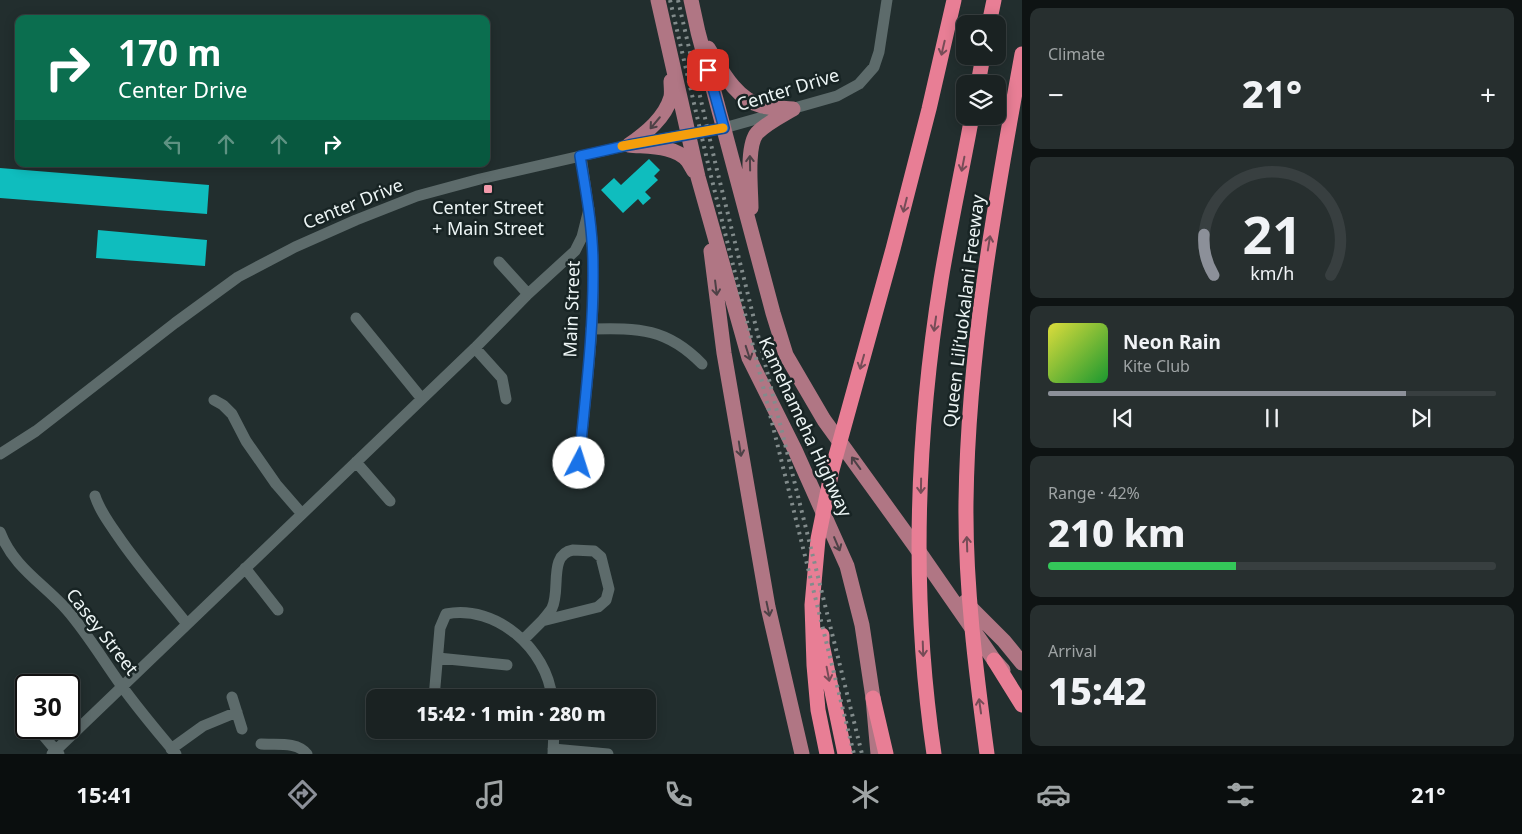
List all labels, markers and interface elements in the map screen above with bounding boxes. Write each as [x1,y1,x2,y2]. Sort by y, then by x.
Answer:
map controls [956,15,1006,125]
button: search [956,15,1006,65]
text: 170 m [118,29,221,76]
icon: right [35,35,100,100]
one-way arrow [938,39,947,55]
text: Climate [1048,43,1105,65]
pin [687,49,729,91]
icon: arrive [694,56,722,84]
street label: Center Drive [734,62,842,116]
text: 21° [1242,67,1302,119]
text: Center Drive [118,74,247,104]
button: layers [956,75,1006,125]
text: − [1048,75,1064,113]
text: + [1480,75,1496,113]
one-way arrow [649,116,660,129]
icon: left [159,130,187,158]
icon: ahead [212,130,240,158]
icon: ahead [265,130,293,158]
icon: right [318,130,346,158]
one-way arrow [746,155,755,171]
one-way arrow [957,156,967,172]
street label: Center Drive [299,172,406,234]
marker: Center Street + Main Street [482,183,494,195]
street label: Queen Liliʻuokalani Freeway [937,192,989,429]
place label: Center Street + Main Street [432,195,545,240]
one-way arrow [899,197,909,213]
text: 21 [1242,198,1302,269]
one-way arrow [985,235,995,251]
street label: Main Street [557,260,585,358]
text: km/h [1250,261,1294,285]
one-way arrow [711,280,721,296]
one-way arrow [930,316,940,332]
text: Neon Rain [1123,329,1221,355]
street label: Kamehameha Highway [754,333,859,521]
one-way arrow [743,345,753,361]
one-way arrow [857,354,866,370]
text: Kite Club [1123,355,1190,377]
icon: previous [1109,404,1137,432]
icon: pause [1258,404,1286,432]
icon: next [1407,404,1435,432]
position arrow [552,436,604,488]
one-way arrow [736,441,746,457]
one-way arrow [850,457,861,470]
one-way arrow [916,478,926,494]
text: Range · 42% [1048,482,1140,504]
text: 210 km [1048,506,1186,558]
one-way arrow [833,536,843,551]
one-way arrow [962,536,972,552]
street label: Casey Street [61,583,145,680]
one-way arrow [764,601,773,617]
one-way arrow [918,640,928,656]
text: Arrival [1048,640,1097,662]
text: 15:42 [1048,664,1147,716]
one-way arrow [824,666,833,682]
speed limit sign: 30 [15,674,80,739]
one-way arrow [975,698,985,714]
text: 15:42 · 1 min · 280 m [416,701,606,727]
icon: directions [285,777,320,812]
icon: music [473,777,508,812]
icon: phone [661,777,696,812]
icon: climate [848,777,883,812]
icon: car [1036,777,1071,812]
icon: filters [1223,777,1258,812]
text: 15:41 [76,779,133,809]
text: 21° [1411,779,1446,809]

